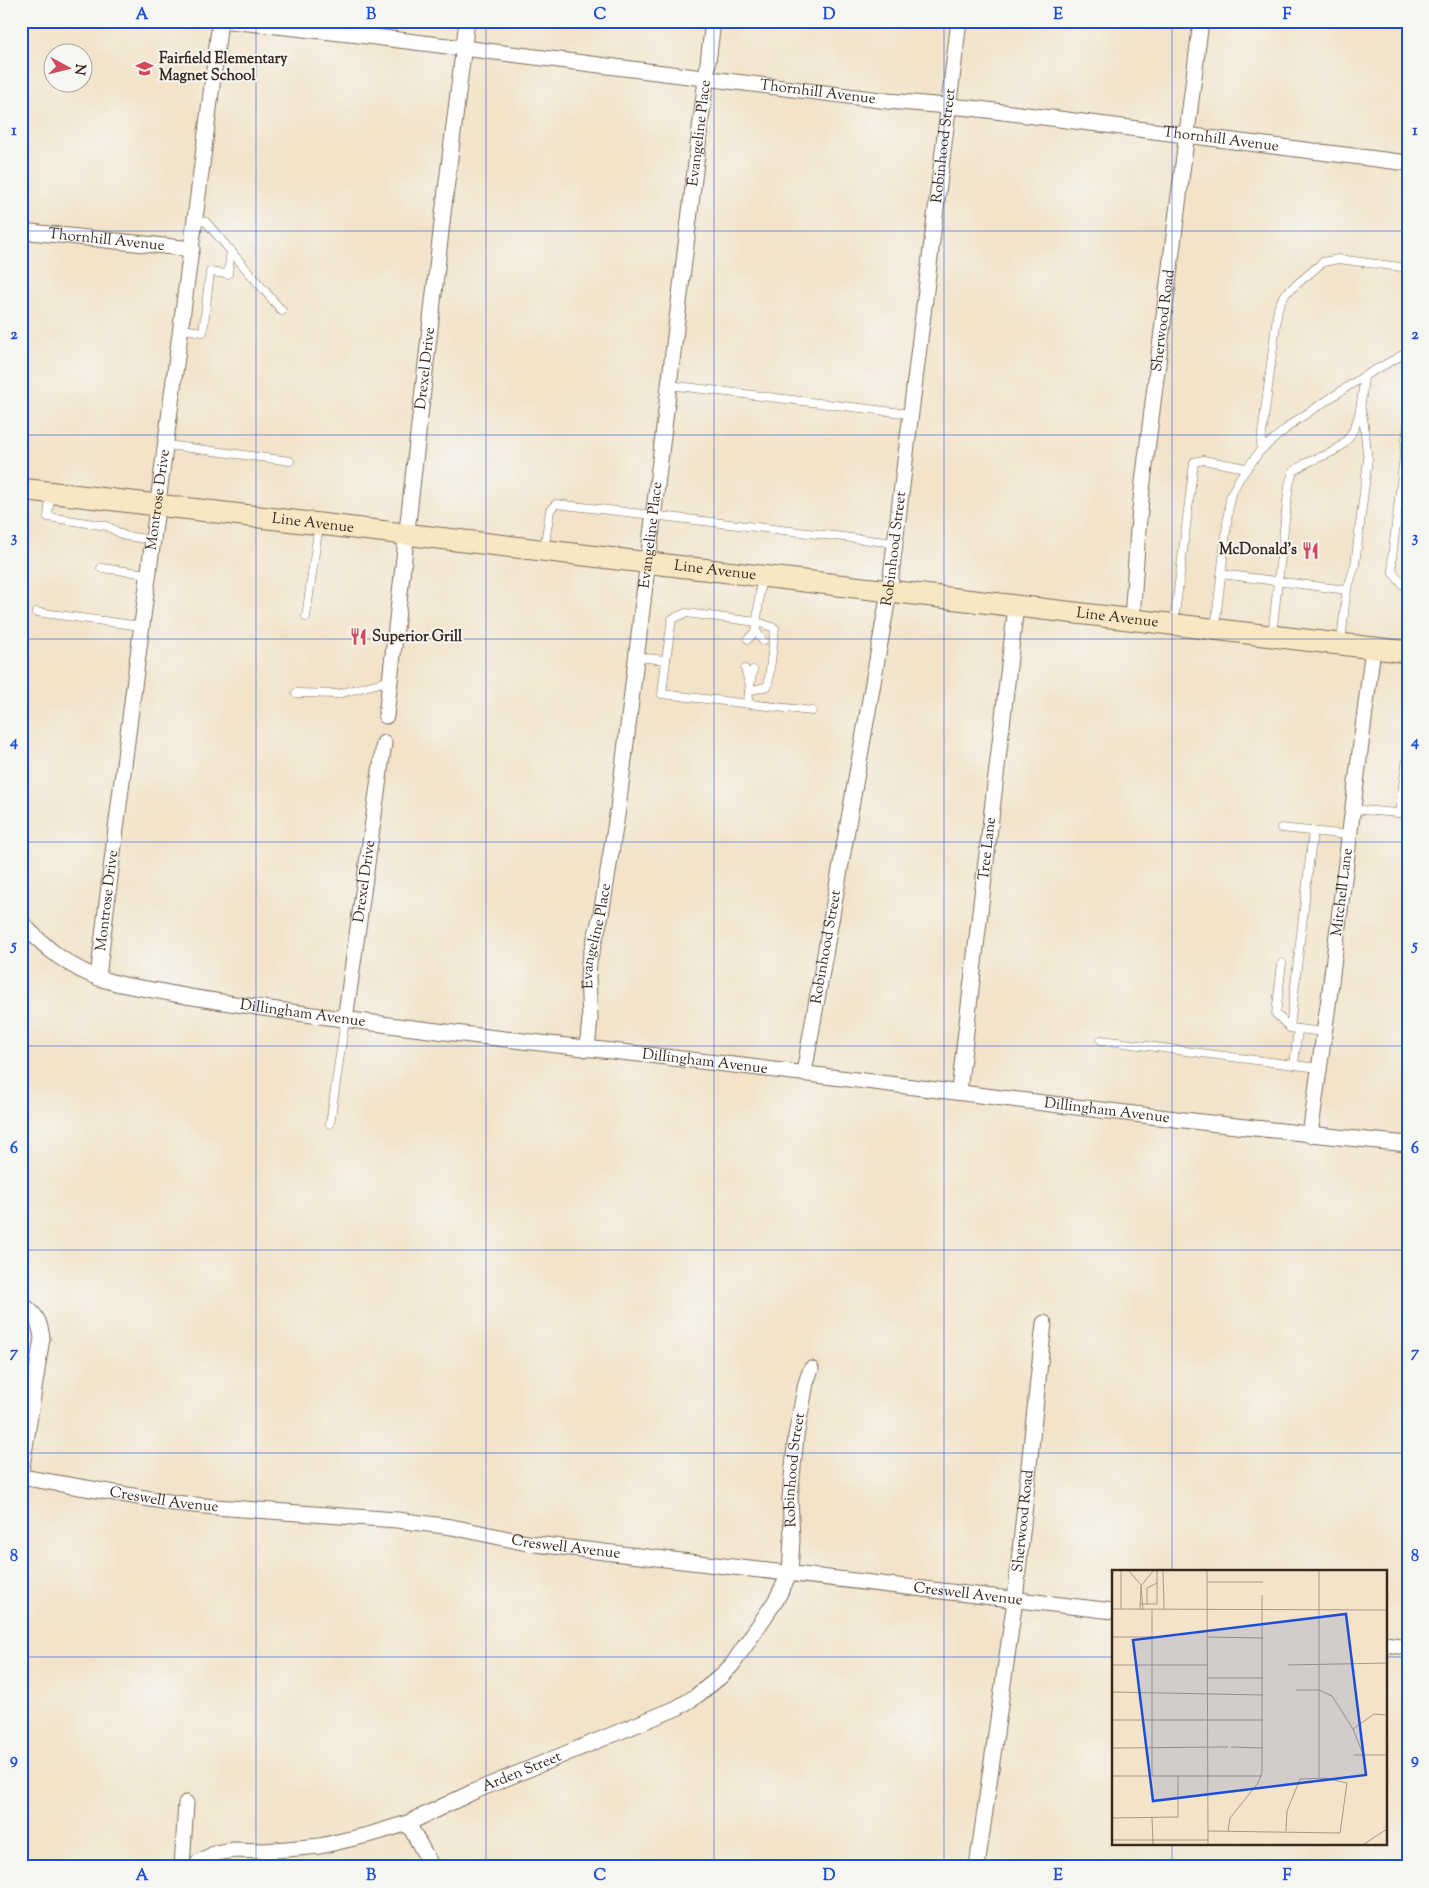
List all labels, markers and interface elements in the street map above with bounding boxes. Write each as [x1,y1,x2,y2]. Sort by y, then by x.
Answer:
text: A [136,4,149,27]
text: B [366,4,376,27]
text: C [594,4,607,27]
text: D [823,4,836,27]
text: E [1053,4,1063,27]
text: F [1283,4,1292,27]
north arrow [42,42,92,92]
place label: Fairfield Elementary Magnet School [159,49,288,87]
school or university icon: Fairfield Elementary Magnet School [135,58,155,78]
text: N [68,63,90,76]
street label: Thornhill Avenue [758,75,877,110]
street label: Evangeline Place [683,78,716,187]
street label: Robinhood Street [926,87,961,204]
text: 1 [11,120,17,143]
text: 1 [1412,120,1418,143]
street label: Thornhill Avenue [1162,122,1280,157]
street label: Thornhill Avenue [47,223,166,257]
street label: Sherwood Road [1146,268,1180,373]
text: 2 [10,324,18,347]
text: 2 [1411,324,1419,347]
street label: Drexel Drive [410,326,441,411]
street label: Montrose Drive [141,448,175,552]
street label: Evangeline Place [634,481,668,590]
street label: Robinhood Street [876,490,912,608]
street label: Line Avenue [271,508,355,539]
text: 3 [11,527,18,550]
text: 3 [1412,527,1419,550]
place label: McDonald's [1219,540,1297,561]
restaurant icon: McDonald's [1301,540,1321,560]
street label: Line Avenue [673,555,757,586]
street label: Line Avenue [1075,603,1160,633]
restaurant icon: Superior Grill [348,627,368,647]
place label: Superior Grill [372,627,463,648]
text: 4 [9,731,18,754]
text: 4 [1410,731,1419,754]
street label: Tree Lane [973,816,1002,882]
street label: Drexel Drive [348,839,381,924]
street label: Mitchell Lane [1326,847,1358,937]
street label: Montrose Drive [91,849,124,952]
street label: Evangeline Place [577,882,616,989]
street label: Robinhood Street [806,888,847,1006]
text: 5 [9,935,17,958]
text: 5 [1410,935,1418,958]
street label: Dillingham Avenue [239,994,367,1032]
street label: Dillingham Avenue [641,1044,769,1079]
street label: Dillingham Avenue [1043,1093,1171,1129]
text: 6 [10,1138,18,1161]
text: 6 [1411,1138,1419,1161]
text: 7 [10,1342,19,1365]
text: 7 [1411,1342,1420,1365]
street label: Robinhood Street [779,1411,811,1528]
street label: Sherwood Road [1007,1468,1039,1573]
street label: Creswell Avenue [108,1482,219,1518]
street label: Creswell Avenue [509,1529,622,1564]
text: 8 [10,1546,18,1569]
text: 8 [1411,1546,1419,1569]
inset map [1112,1570,1386,1846]
street label: Creswell Avenue [912,1577,1024,1611]
street label: Arden Street [479,1746,565,1797]
text: 9 [10,1749,18,1772]
text: 9 [1411,1749,1419,1772]
text: A [136,1865,149,1888]
text: B [366,1865,376,1888]
text: C [594,1865,607,1888]
text: D [823,1865,836,1888]
text: E [1053,1865,1063,1888]
text: F [1283,1865,1292,1888]

